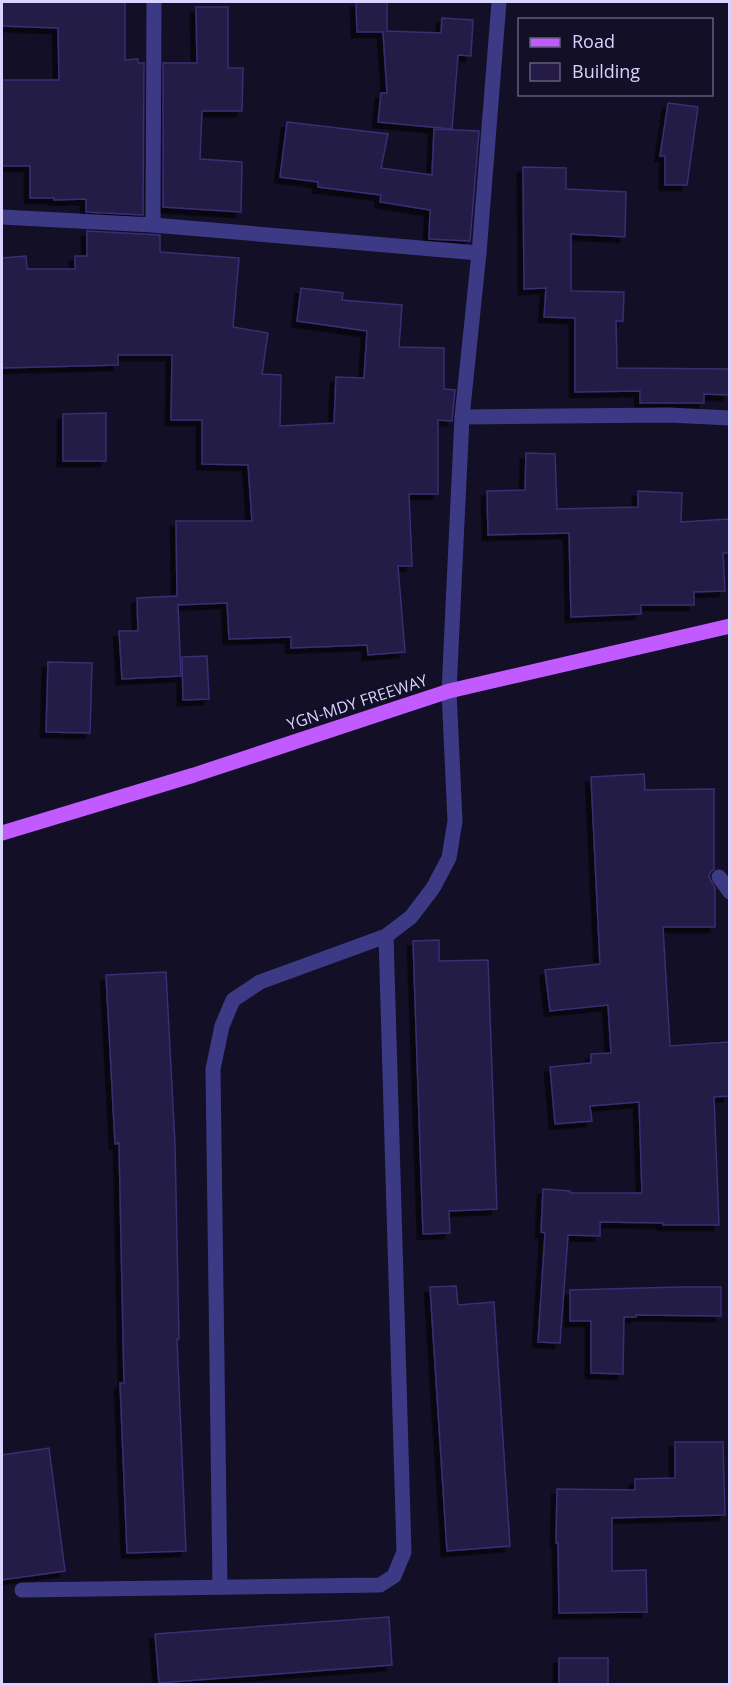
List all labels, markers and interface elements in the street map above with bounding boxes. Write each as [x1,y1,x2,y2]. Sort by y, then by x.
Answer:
legend [518,18,713,96]
text: Road [572,29,615,53]
text: Building [572,59,640,83]
street label: YGN-MDY FREEWAY [284,669,430,735]

